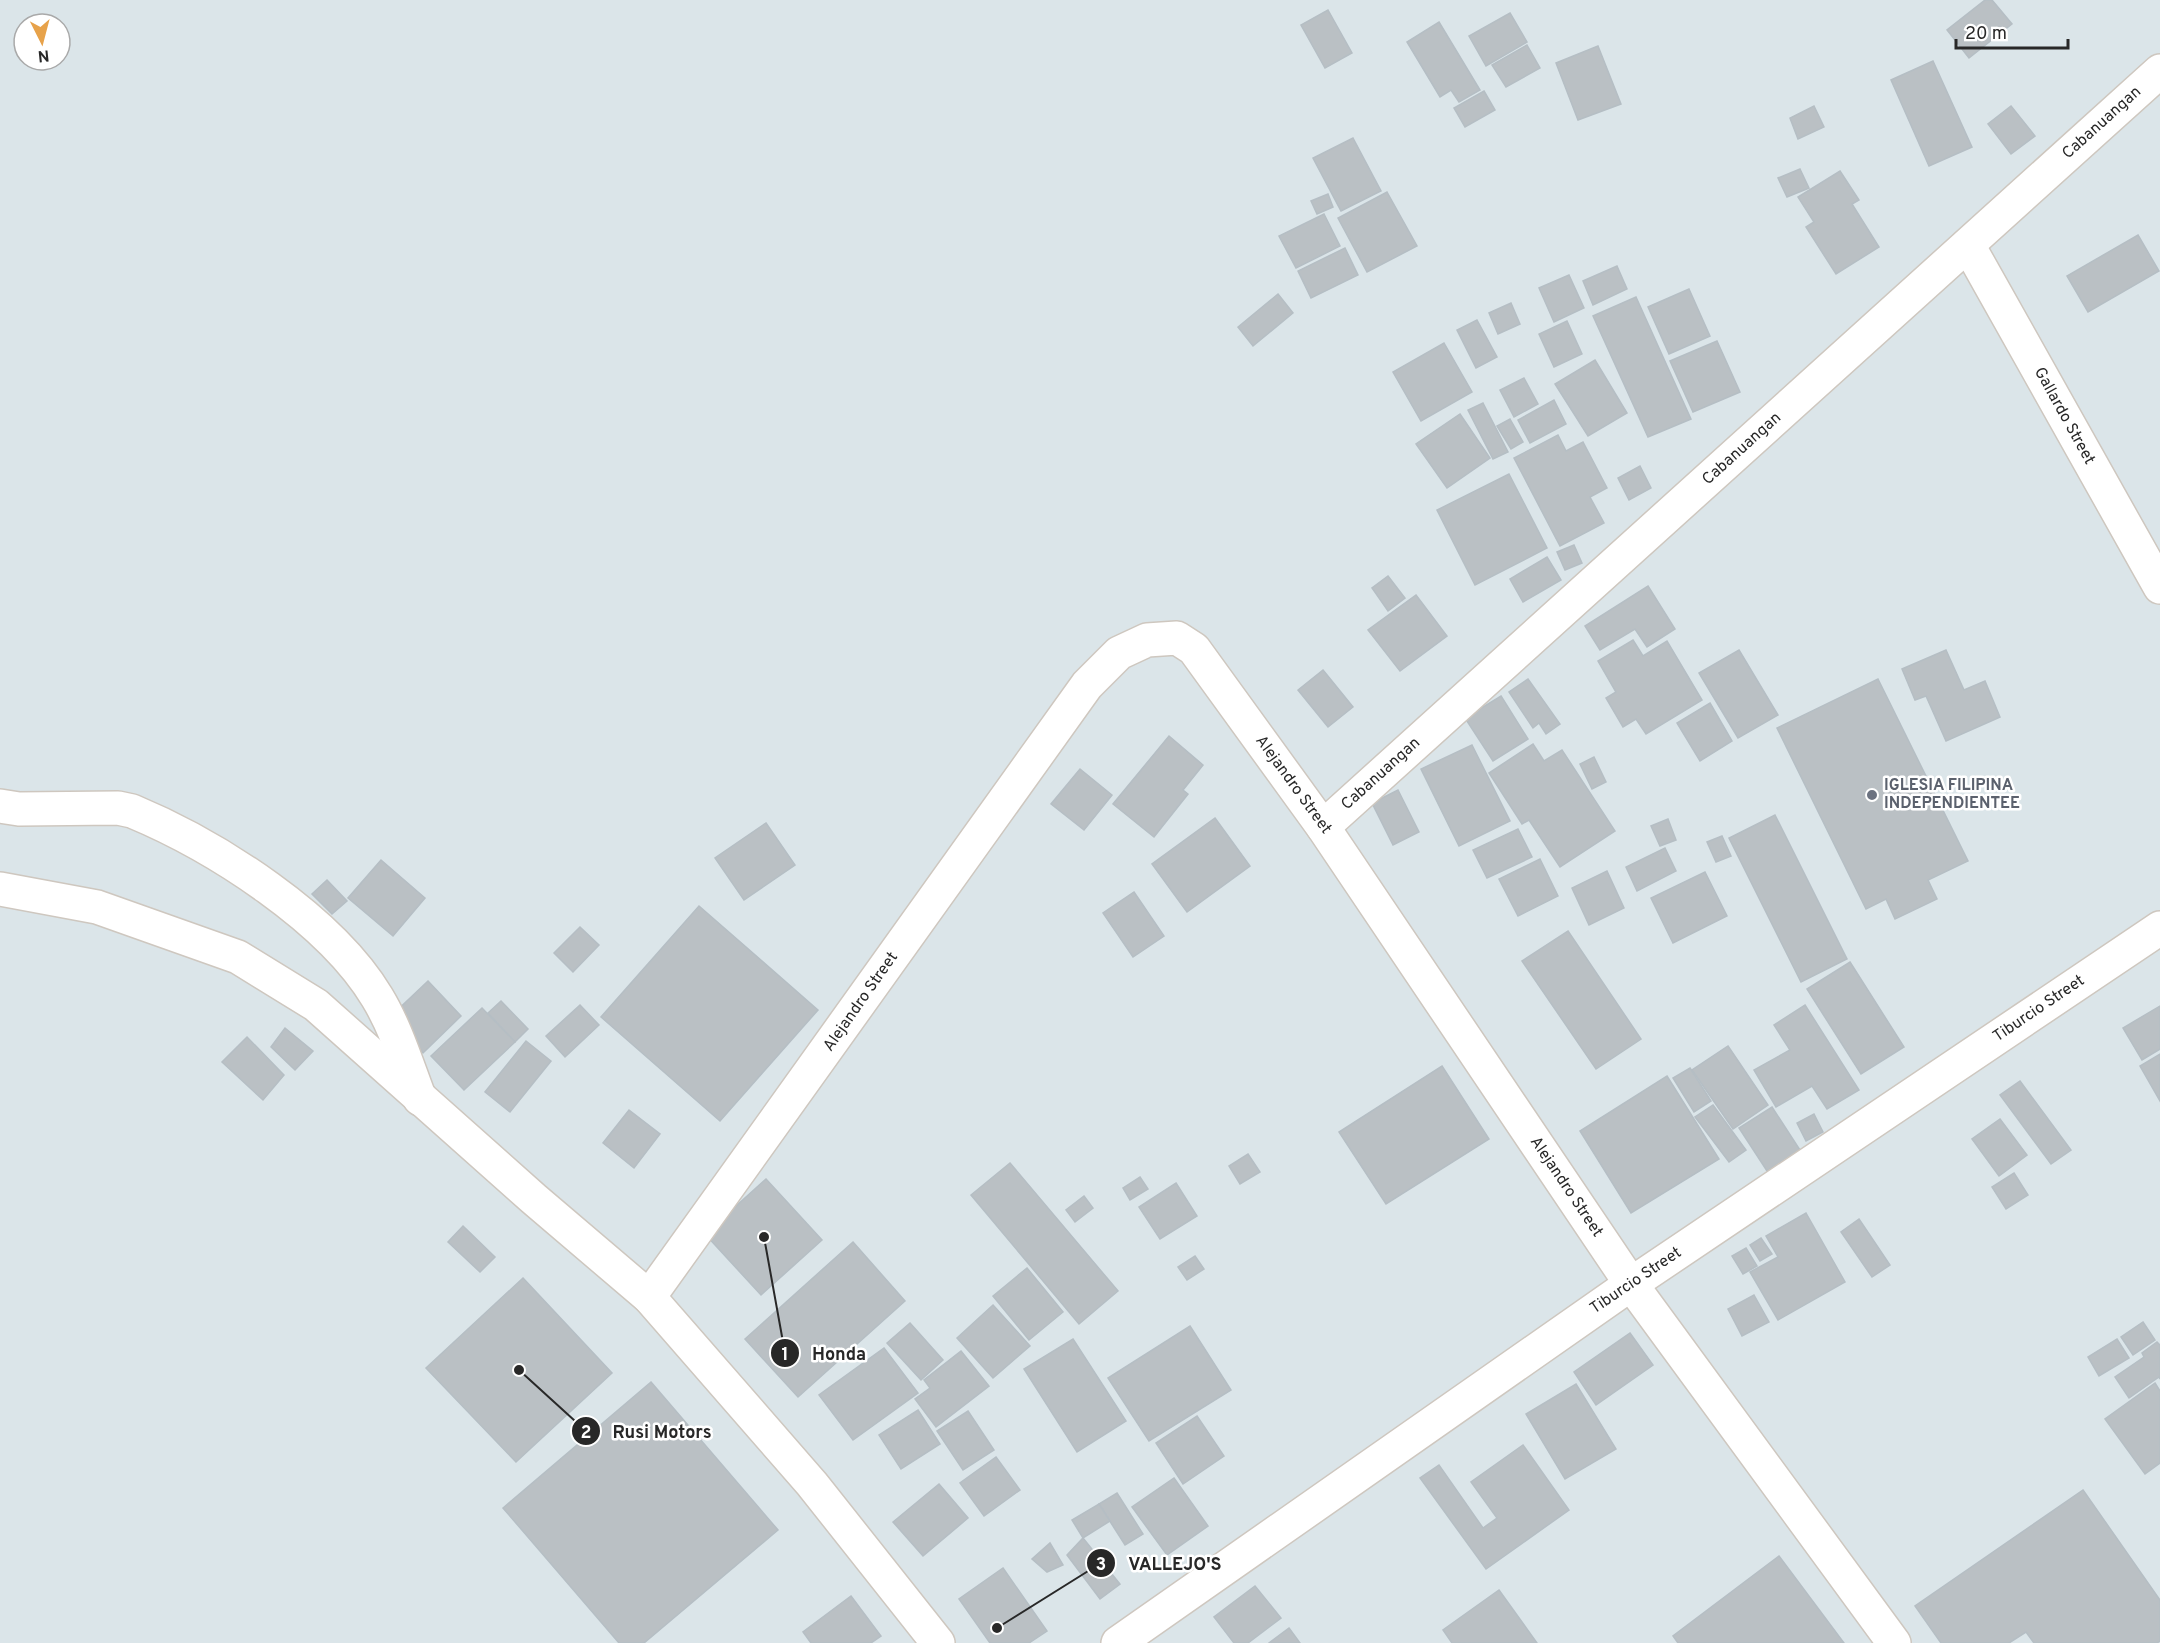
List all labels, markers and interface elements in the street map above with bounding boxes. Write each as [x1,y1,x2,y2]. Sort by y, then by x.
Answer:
north arrow [12,12,72,72]
scale bar [1956,12,2068,50]
text: 20 m [1965,23,2007,46]
text: N [37,44,50,65]
street label: Cabanuangan [2058,82,2146,164]
street label: Gallardo Street [2029,364,2099,468]
street label: Cabanuangan [1698,408,1786,490]
street label: Alejandro Street [1250,732,1336,838]
street label: Cabanuangan [1337,733,1425,815]
place label: IGLESIA FILIPINA INDEPENDIENTEE [1884,776,2020,814]
marker: IGLESIA FILIPINA INDEPENDIENTEE [1865,788,1879,802]
street label: Alejandro Street [819,948,903,1056]
street label: Tiburcio Street [1989,971,2089,1047]
street label: Alejandro Street [1525,1133,1607,1241]
street label: Tiburcio Street [1586,1243,1686,1319]
callout: Honda [770,1335,878,1371]
text: 1 [781,1344,789,1367]
text: Honda [812,1344,866,1367]
callout: Rusi Motors [571,1413,724,1449]
text: 2 [580,1422,592,1445]
text: Rusi Motors [612,1422,712,1445]
callout: VALLEJO'S [1086,1545,1234,1581]
text: 3 [1096,1554,1106,1577]
text: VALLEJO'S [1128,1554,1222,1577]

